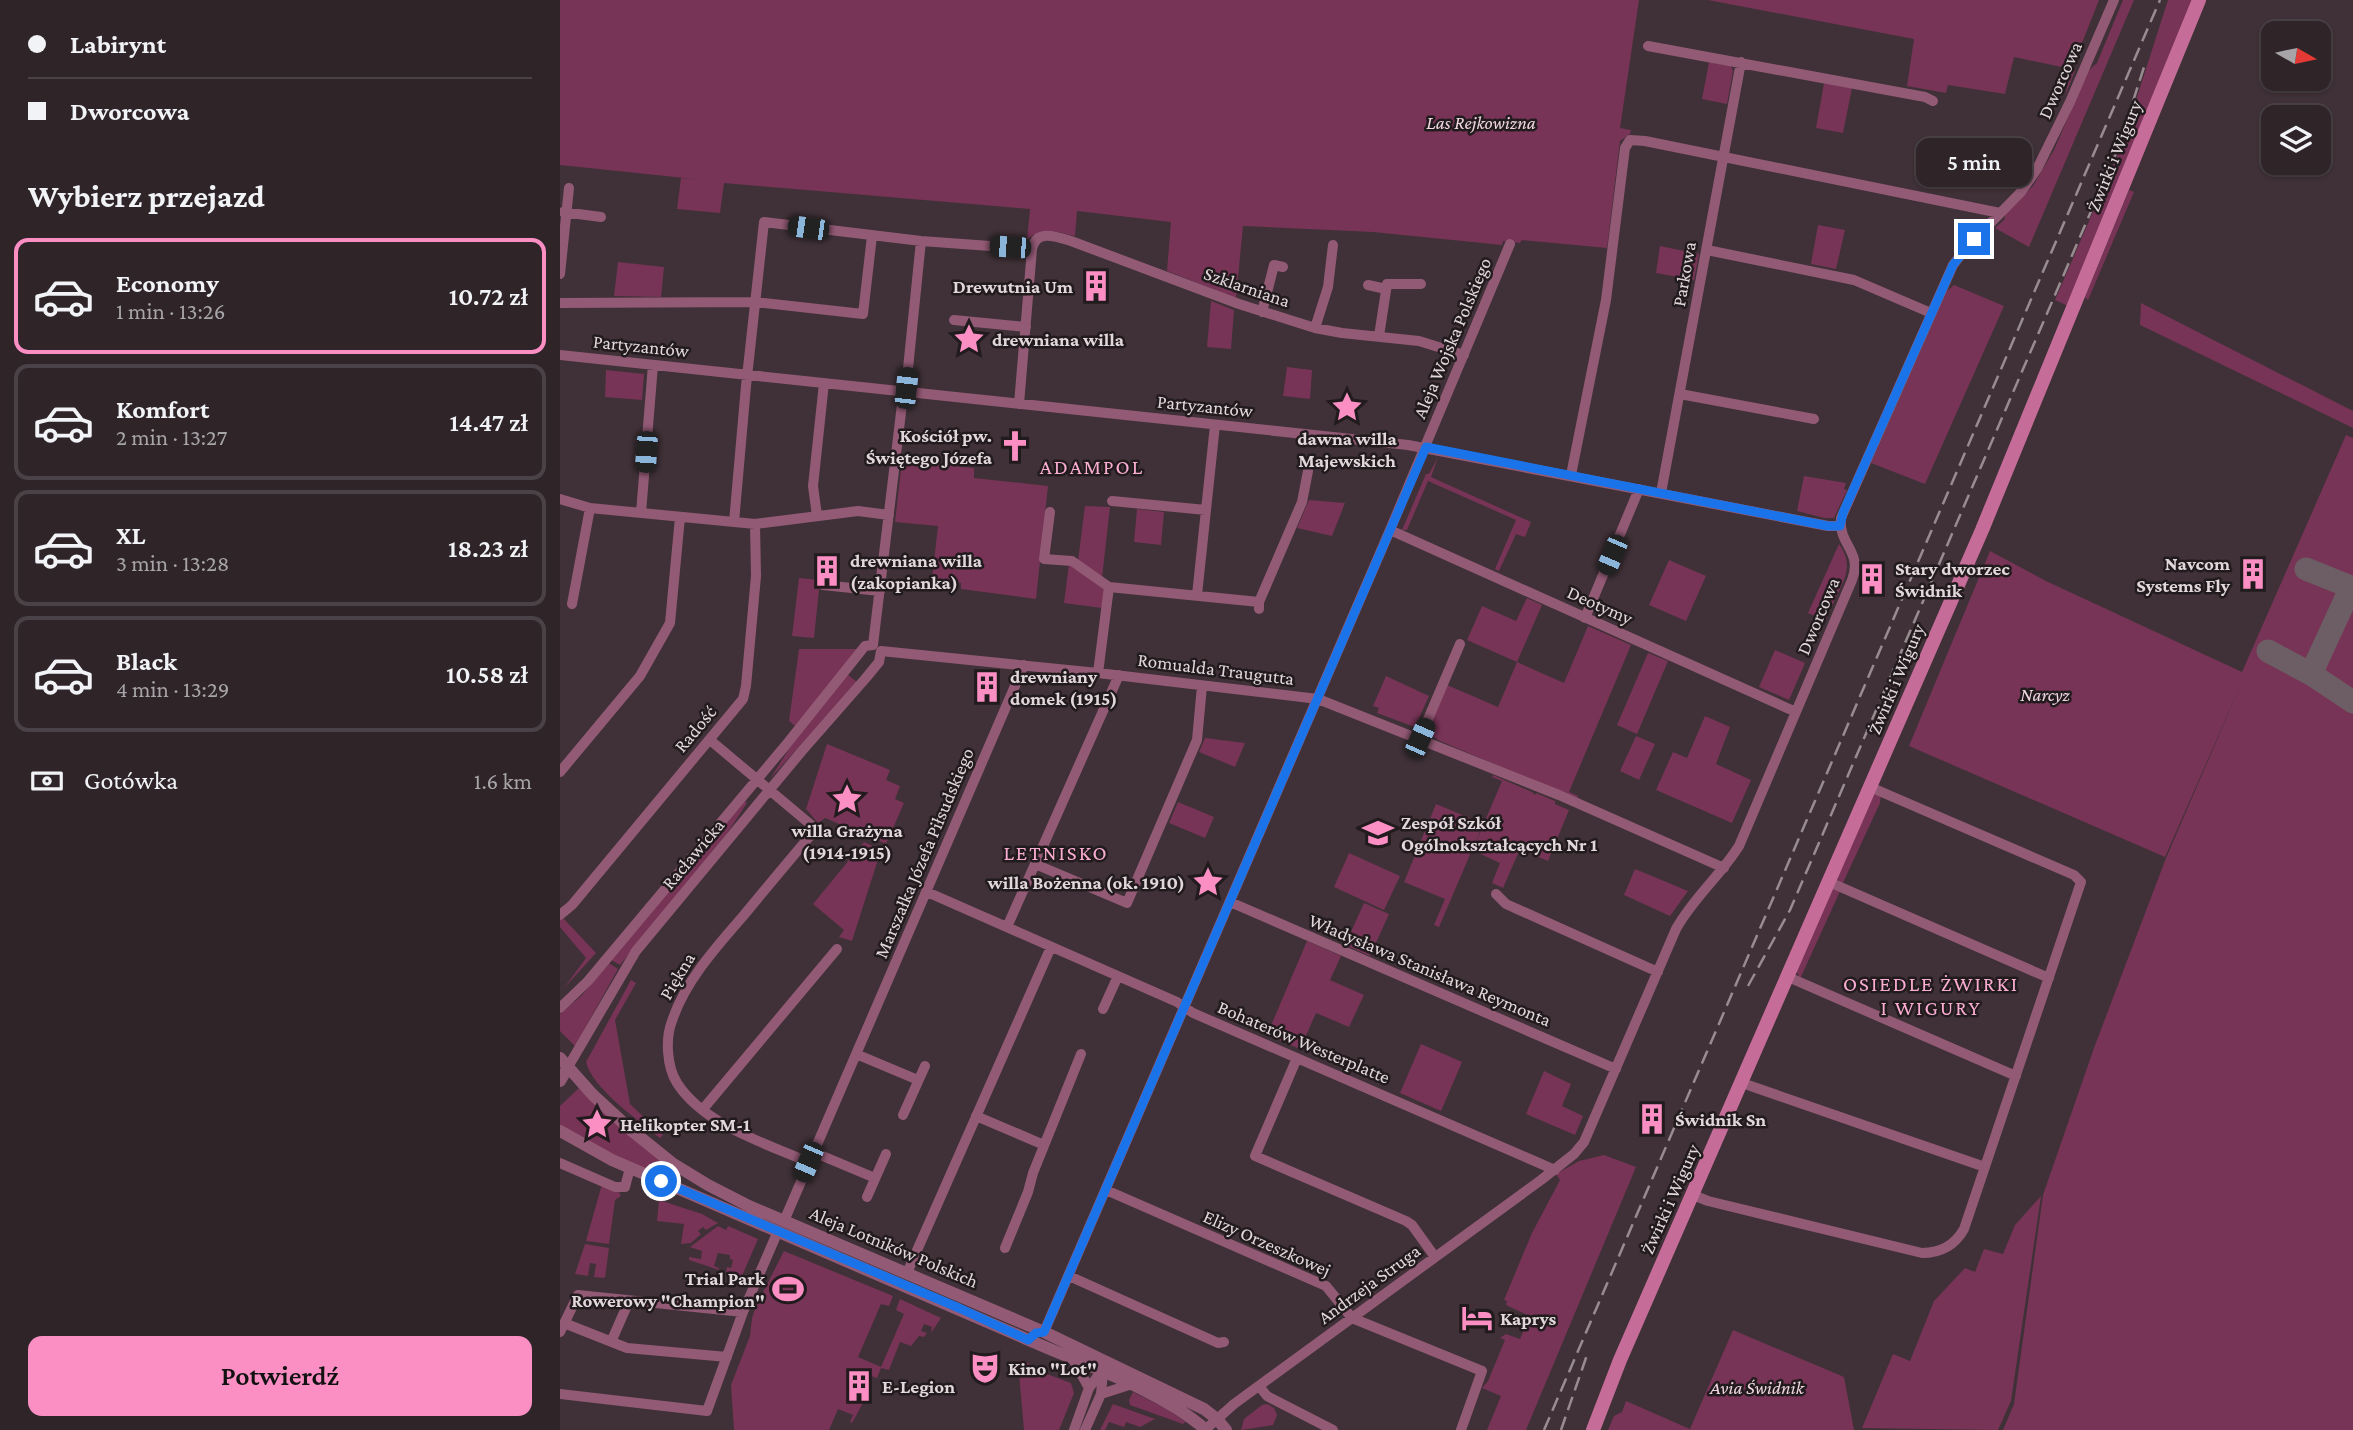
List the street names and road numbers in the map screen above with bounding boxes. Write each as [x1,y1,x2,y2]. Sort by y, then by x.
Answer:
street label: Dworcowa [2034,38,2086,122]
street label: Żwirki i Wigury [2082,97,2146,215]
street label: Parkowa [1668,240,1700,308]
street label: Aleja Wojska Polskiego [1409,254,1496,422]
street label: Szklarniana [1201,262,1293,312]
street label: Partyzantów [592,331,690,361]
street label: Partyzantów [1156,391,1254,421]
street label: Dworcowa [1792,574,1844,658]
street label: Deotymy [1564,581,1636,629]
street label: Żwirki i Wigury [1863,620,1929,738]
street label: Romualda Traugutta [1137,649,1296,689]
street label: Radość [670,702,720,756]
street label: Marszałka Józefa Piłsudskiego [870,745,978,961]
street label: Racławicka [658,814,729,893]
street label: Władysława Stanisława Reymonta [1306,909,1554,1031]
street label: Piękna [655,949,699,1003]
street label: Bohaterów Westerplatte [1215,996,1393,1088]
street label: Żwirki i Wigury [1636,1140,1704,1257]
street label: Aleja Lotników Polskich [806,1202,981,1293]
street label: Elizy Orzeszkowej [1200,1206,1334,1281]
street label: Andrzeja Struga [1314,1240,1425,1329]

